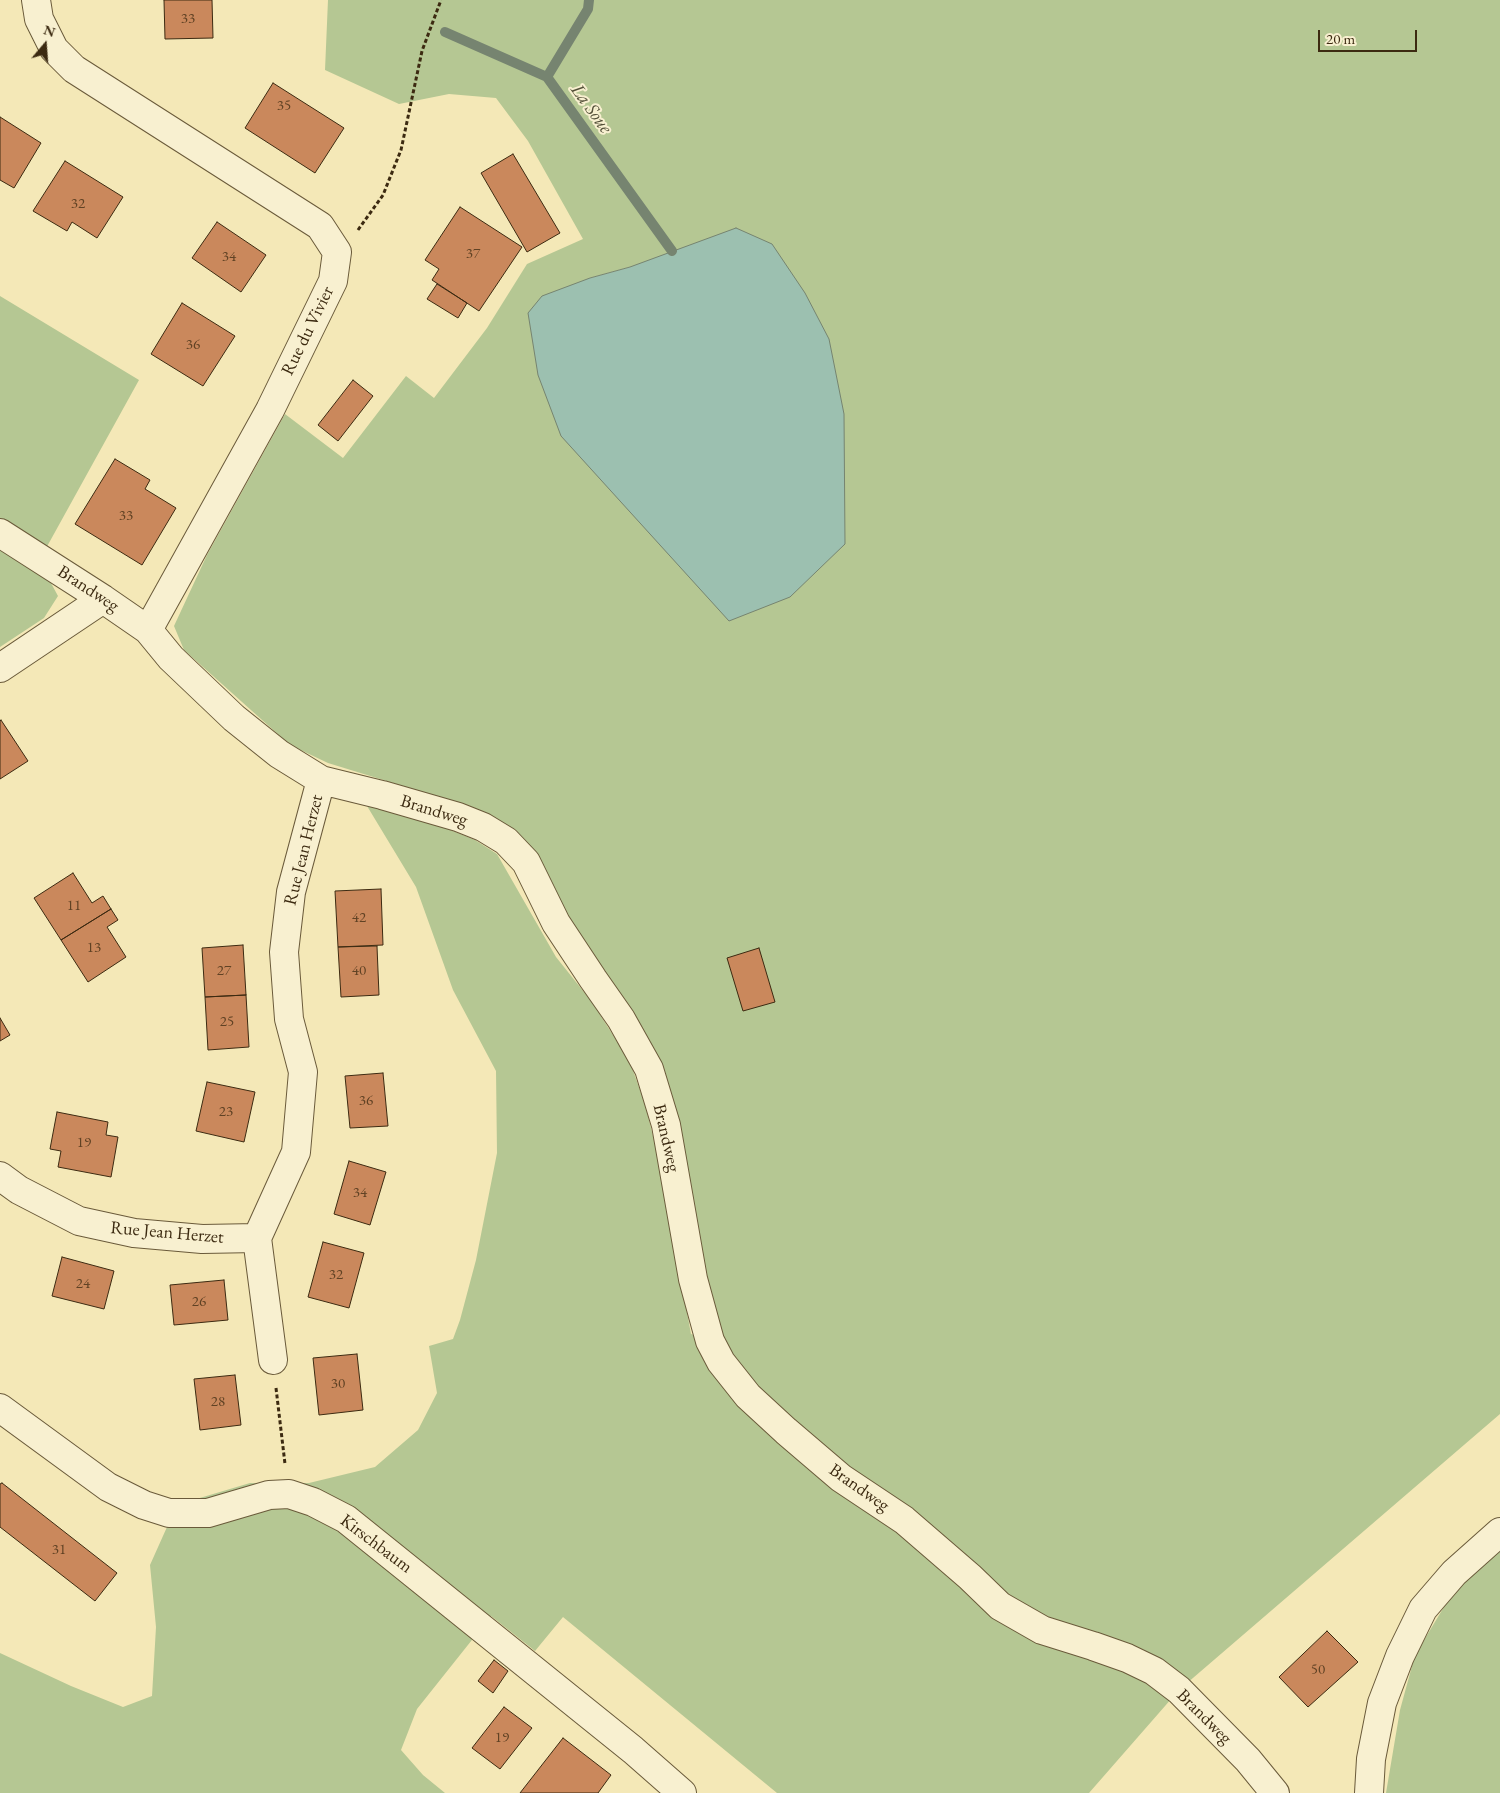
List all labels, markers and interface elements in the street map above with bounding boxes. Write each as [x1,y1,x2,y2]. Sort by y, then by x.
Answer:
house number: 33 [181,10,195,28]
north arrow [20,20,70,70]
text: N [41,20,58,41]
scale bar [1320,20,1419,52]
text: 20 m [1326,29,1355,48]
water label: La Soue [565,80,617,138]
house number: 35 [277,97,291,115]
house number: 32 [71,195,85,213]
house number: 37 [466,245,480,263]
house number: 34 [222,248,236,266]
street label: Rue du Vivier [277,283,339,379]
house number: 36 [186,336,200,354]
house number: 33 [119,507,133,525]
street label: Brandweg [53,561,123,617]
street label: Brandweg [398,791,470,831]
street label: Rue Jean Herzet [280,792,328,908]
house number: 11 [67,897,81,915]
house number: 42 [352,909,366,927]
house number: 13 [87,939,101,957]
house number: 27 [217,962,231,980]
house number: 40 [352,962,366,980]
house number: 25 [220,1013,234,1031]
house number: 36 [359,1092,373,1110]
street label: Brandweg [648,1102,684,1174]
house number: 23 [219,1103,233,1121]
house number: 19 [77,1134,91,1152]
house number: 34 [353,1184,367,1202]
street label: Rue Jean Herzet [110,1217,224,1249]
house number: 32 [329,1266,343,1284]
house number: 24 [76,1275,90,1293]
house number: 26 [192,1293,206,1311]
house number: 30 [331,1375,345,1393]
house number: 28 [211,1393,225,1411]
street label: Brandweg [825,1459,893,1517]
street label: Kirschbaum [336,1510,416,1578]
house number: 31 [52,1541,66,1559]
house number: 50 [1311,1661,1325,1679]
street label: Brandweg [1172,1685,1236,1749]
house number: 19 [495,1729,509,1747]

